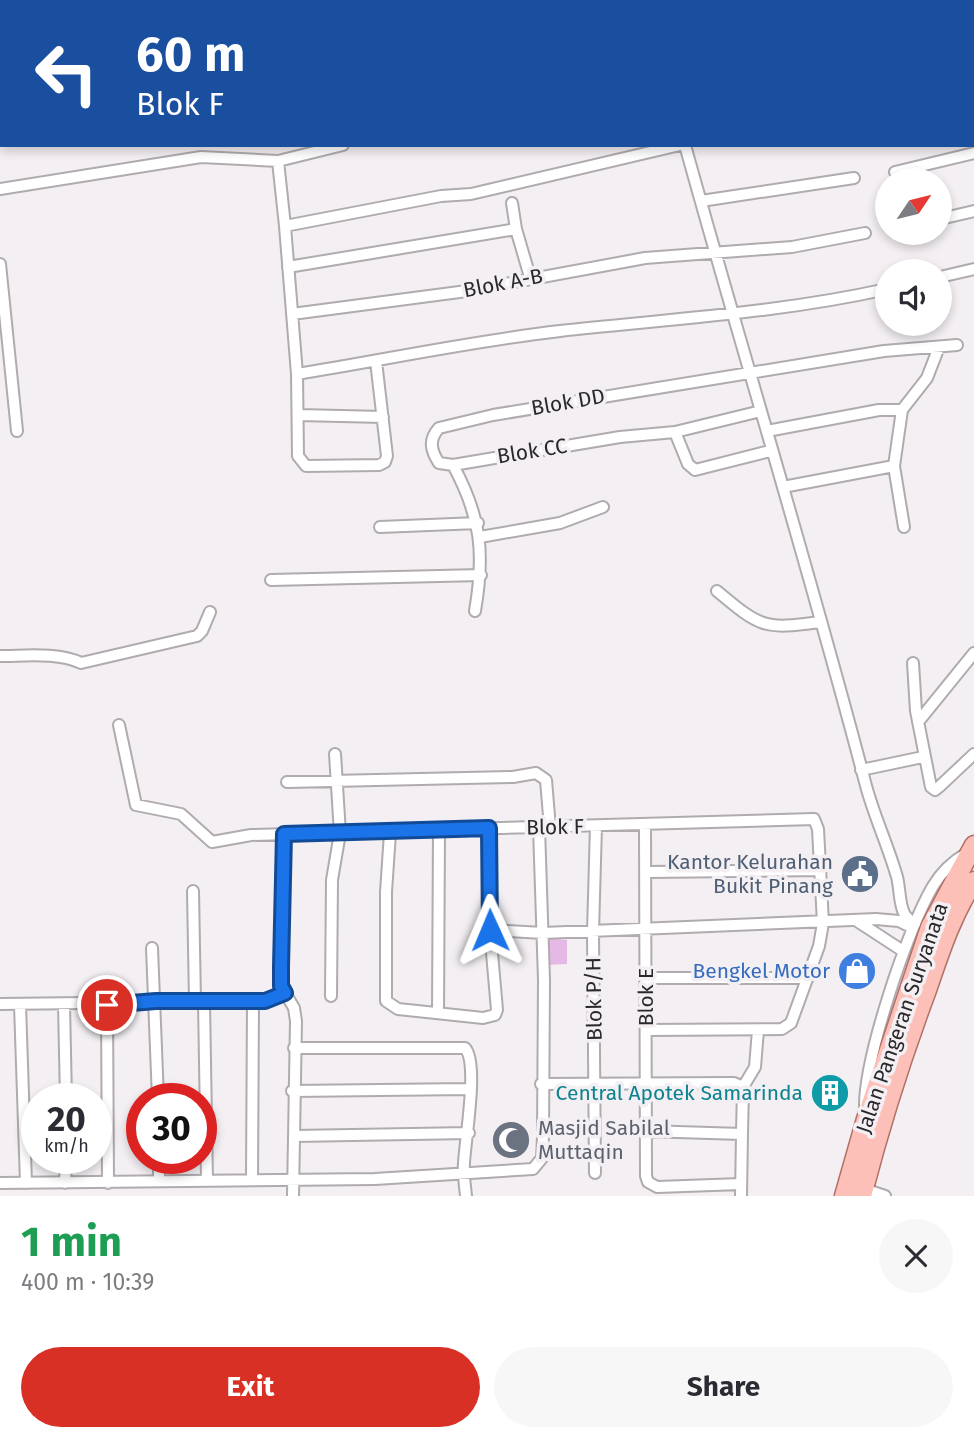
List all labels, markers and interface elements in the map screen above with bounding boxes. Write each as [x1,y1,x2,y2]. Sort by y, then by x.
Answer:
text: 60 m [136,25,245,84]
icon: left [21,28,112,119]
text: Blok F [136,85,224,123]
north arrow [875,168,952,245]
map controls [875,168,952,336]
button: sound [875,259,952,336]
street label: Blok A-B [461,263,545,303]
street label: Blok DD [529,383,607,421]
street label: Blok CC [495,433,569,469]
street label: Blok F [526,813,584,841]
place label: Kantor Kelurahan Bukit Pinang [667,849,833,899]
public building icon: Kantor Kelurahan Bukit Pinang [839,853,881,895]
position arrow [453,893,527,967]
street label: Jalan Pangeran Suryanata [850,899,954,1137]
shop icon: Bengkel Motor [836,950,878,992]
street label: Blok P/H [580,957,608,1041]
place label: Bengkel Motor [693,958,830,984]
street label: Blok E [633,968,659,1026]
pin [77,975,137,1035]
icon: arrive [88,986,126,1024]
building icon: Central Apotek Samarinda [809,1072,851,1114]
place label: Central Apotek Samarinda [556,1080,803,1106]
speed limit sign: 30 [126,1083,217,1174]
text: 20 [47,1098,86,1140]
place label: Masjid Sabilal Muttaqin [538,1115,670,1165]
mosque icon: Masjid Sabilal Muttaqin [490,1119,532,1161]
text: km/h [44,1135,89,1157]
text: 1 min [21,1217,122,1267]
button: close [879,1219,953,1293]
text: 400 m · 10:39 [21,1268,154,1296]
button: Exit [21,1347,480,1427]
button: Share [494,1347,953,1427]

